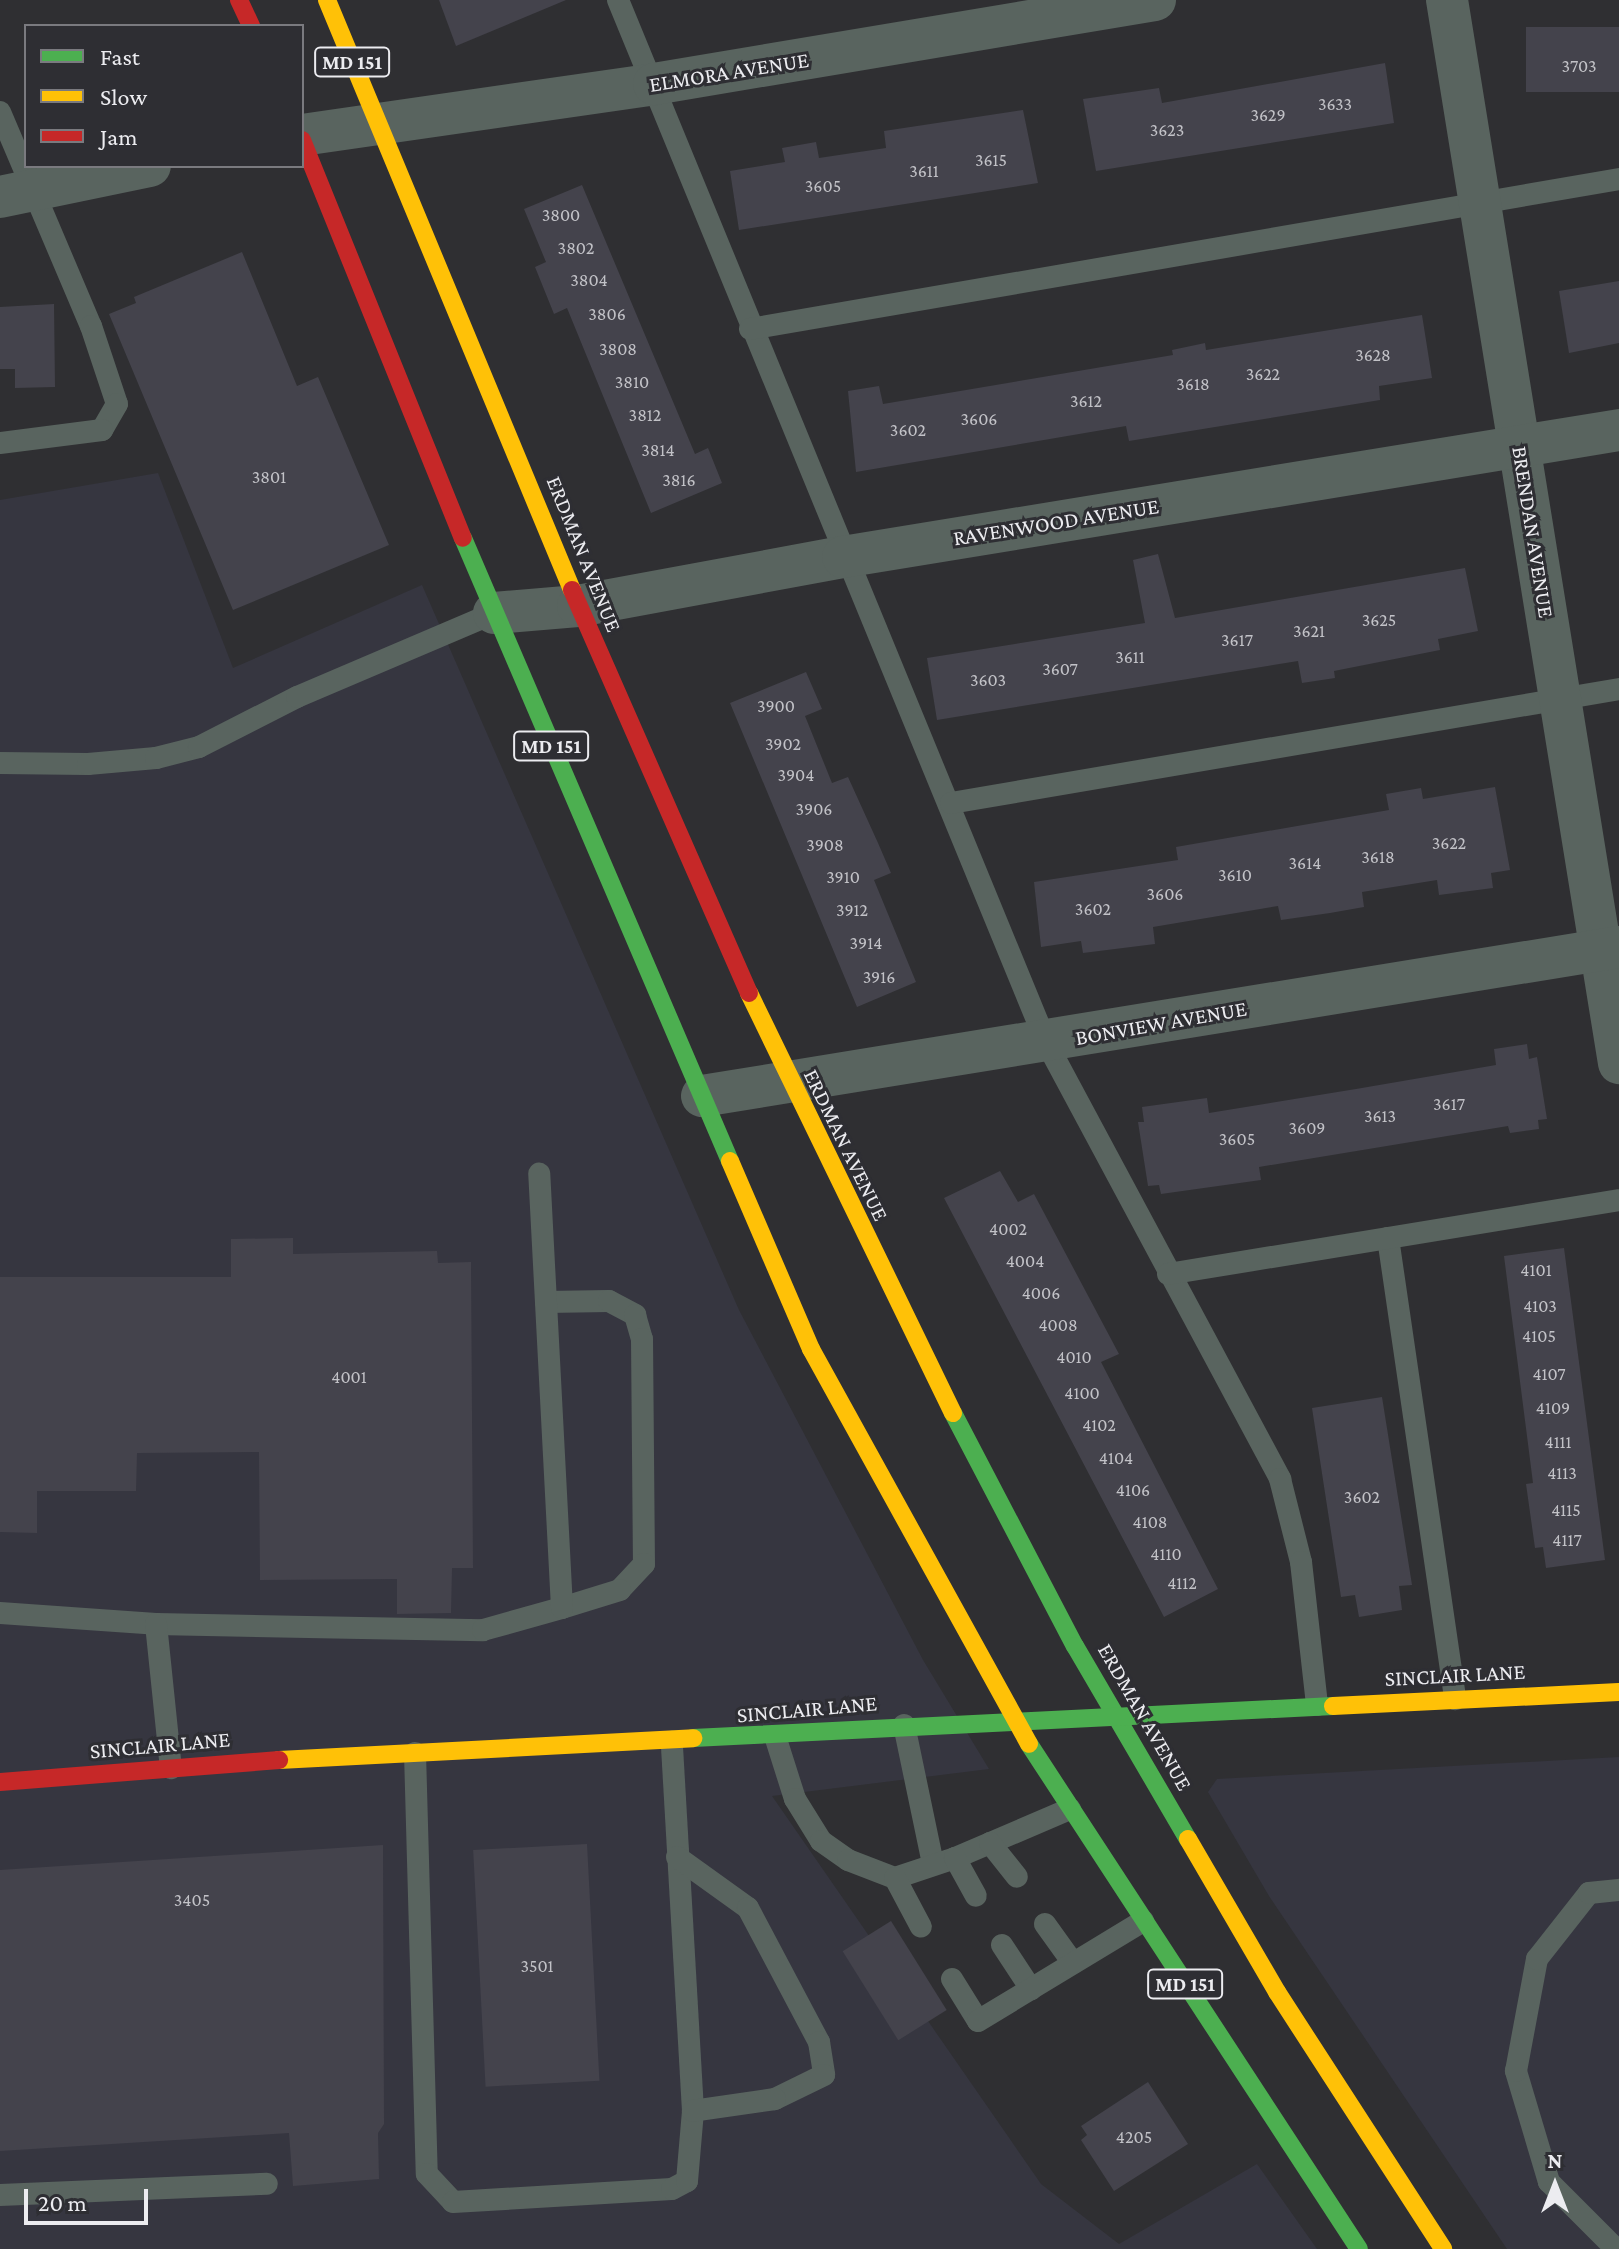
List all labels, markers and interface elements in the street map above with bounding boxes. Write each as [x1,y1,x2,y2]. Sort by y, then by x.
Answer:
legend [24,24,304,168]
text: Fast [100,43,140,70]
road number: MD 151 [314,46,390,78]
street label: ELMORA AVENUE [647,46,811,98]
house number: 3703 [1562,55,1596,77]
text: Slow [100,83,147,110]
house number: 3633 [1318,93,1352,115]
house number: 3629 [1250,104,1286,126]
house number: 3623 [1150,119,1184,141]
text: Jam [100,123,138,150]
house number: 3615 [975,149,1007,171]
house number: 3611 [909,160,939,182]
house number: 3605 [805,175,841,197]
house number: 3800 [542,204,580,226]
house number: 3802 [558,237,594,259]
house number: 3804 [570,269,608,291]
house number: 3806 [588,303,626,325]
house number: 3808 [599,338,637,360]
house number: 3628 [1355,344,1391,366]
house number: 3622 [1246,363,1280,385]
house number: 3810 [615,371,649,393]
house number: 3618 [1176,373,1210,395]
house number: 3612 [1070,390,1102,412]
house number: 3812 [629,404,661,426]
house number: 3606 [960,408,998,430]
house number: 3602 [890,419,926,441]
house number: 3814 [641,439,675,461]
street label: BRENDAN AVENUE [1506,444,1560,620]
house number: 3801 [252,466,286,488]
house number: 3816 [662,469,696,491]
street label: ERDMAN AVENUE [541,472,627,636]
street label: RAVENWOOD AVENUE [951,493,1161,551]
house number: 3625 [1362,609,1396,631]
house number: 3621 [1293,620,1325,642]
house number: 3617 [1221,629,1253,651]
house number: 3611 [1115,646,1145,668]
house number: 3607 [1042,658,1078,680]
house number: 3603 [970,669,1006,691]
house number: 3900 [757,695,795,717]
road number: MD 151 [513,730,589,762]
house number: 3902 [765,733,801,755]
house number: 3904 [778,764,814,786]
house number: 3906 [796,798,832,820]
house number: 3622 [1432,832,1466,854]
house number: 3908 [806,834,844,856]
house number: 3618 [1361,846,1395,868]
house number: 3614 [1289,852,1321,874]
house number: 3610 [1218,864,1252,886]
house number: 3910 [826,866,860,888]
house number: 3606 [1146,883,1184,905]
house number: 3602 [1075,898,1111,920]
house number: 3912 [836,899,868,921]
house number: 3914 [850,932,882,954]
house number: 3916 [863,966,895,988]
street label: BONVIEW AVENUE [1073,995,1249,1051]
street label: ERDMAN AVENUE [798,1065,894,1225]
house number: 3617 [1433,1093,1465,1115]
house number: 3613 [1364,1105,1396,1127]
house number: 3609 [1288,1117,1326,1139]
house number: 3605 [1219,1128,1255,1150]
house number: 4002 [989,1218,1027,1240]
house number: 4004 [1006,1250,1044,1272]
house number: 4101 [1520,1259,1552,1281]
house number: 4006 [1022,1282,1060,1304]
house number: 4103 [1523,1295,1557,1317]
house number: 4008 [1038,1314,1078,1336]
house number: 4105 [1522,1325,1556,1347]
house number: 4010 [1056,1346,1092,1368]
house number: 4107 [1532,1363,1566,1385]
house number: 4001 [331,1366,367,1388]
house number: 4100 [1064,1382,1100,1404]
house number: 4109 [1536,1397,1570,1419]
house number: 4102 [1082,1414,1116,1436]
house number: 4111 [1544,1431,1572,1453]
house number: 4104 [1099,1447,1133,1469]
house number: 4113 [1547,1462,1577,1484]
house number: 4106 [1116,1479,1150,1501]
house number: 3602 [1344,1486,1380,1508]
house number: 4115 [1551,1499,1581,1521]
house number: 4108 [1132,1511,1168,1533]
house number: 4117 [1552,1529,1582,1551]
house number: 4110 [1150,1543,1182,1565]
house number: 4112 [1167,1572,1197,1594]
street label: ERDMAN AVENUE [1092,1639,1198,1795]
street label: SINCLAIR LANE [1384,1658,1526,1692]
street label: SINCLAIR LANE [736,1690,878,1728]
street label: SINCLAIR LANE [89,1726,231,1764]
house number: 3405 [174,1889,210,1911]
house number: 3501 [520,1955,554,1977]
road number: MD 151 [1147,1968,1223,2000]
house number: 4205 [1116,2126,1152,2148]
north arrow [1515,2145,1595,2225]
text: N [1548,2148,1563,2173]
scale bar [28,2173,152,2223]
text: 20 m [38,2189,87,2216]

